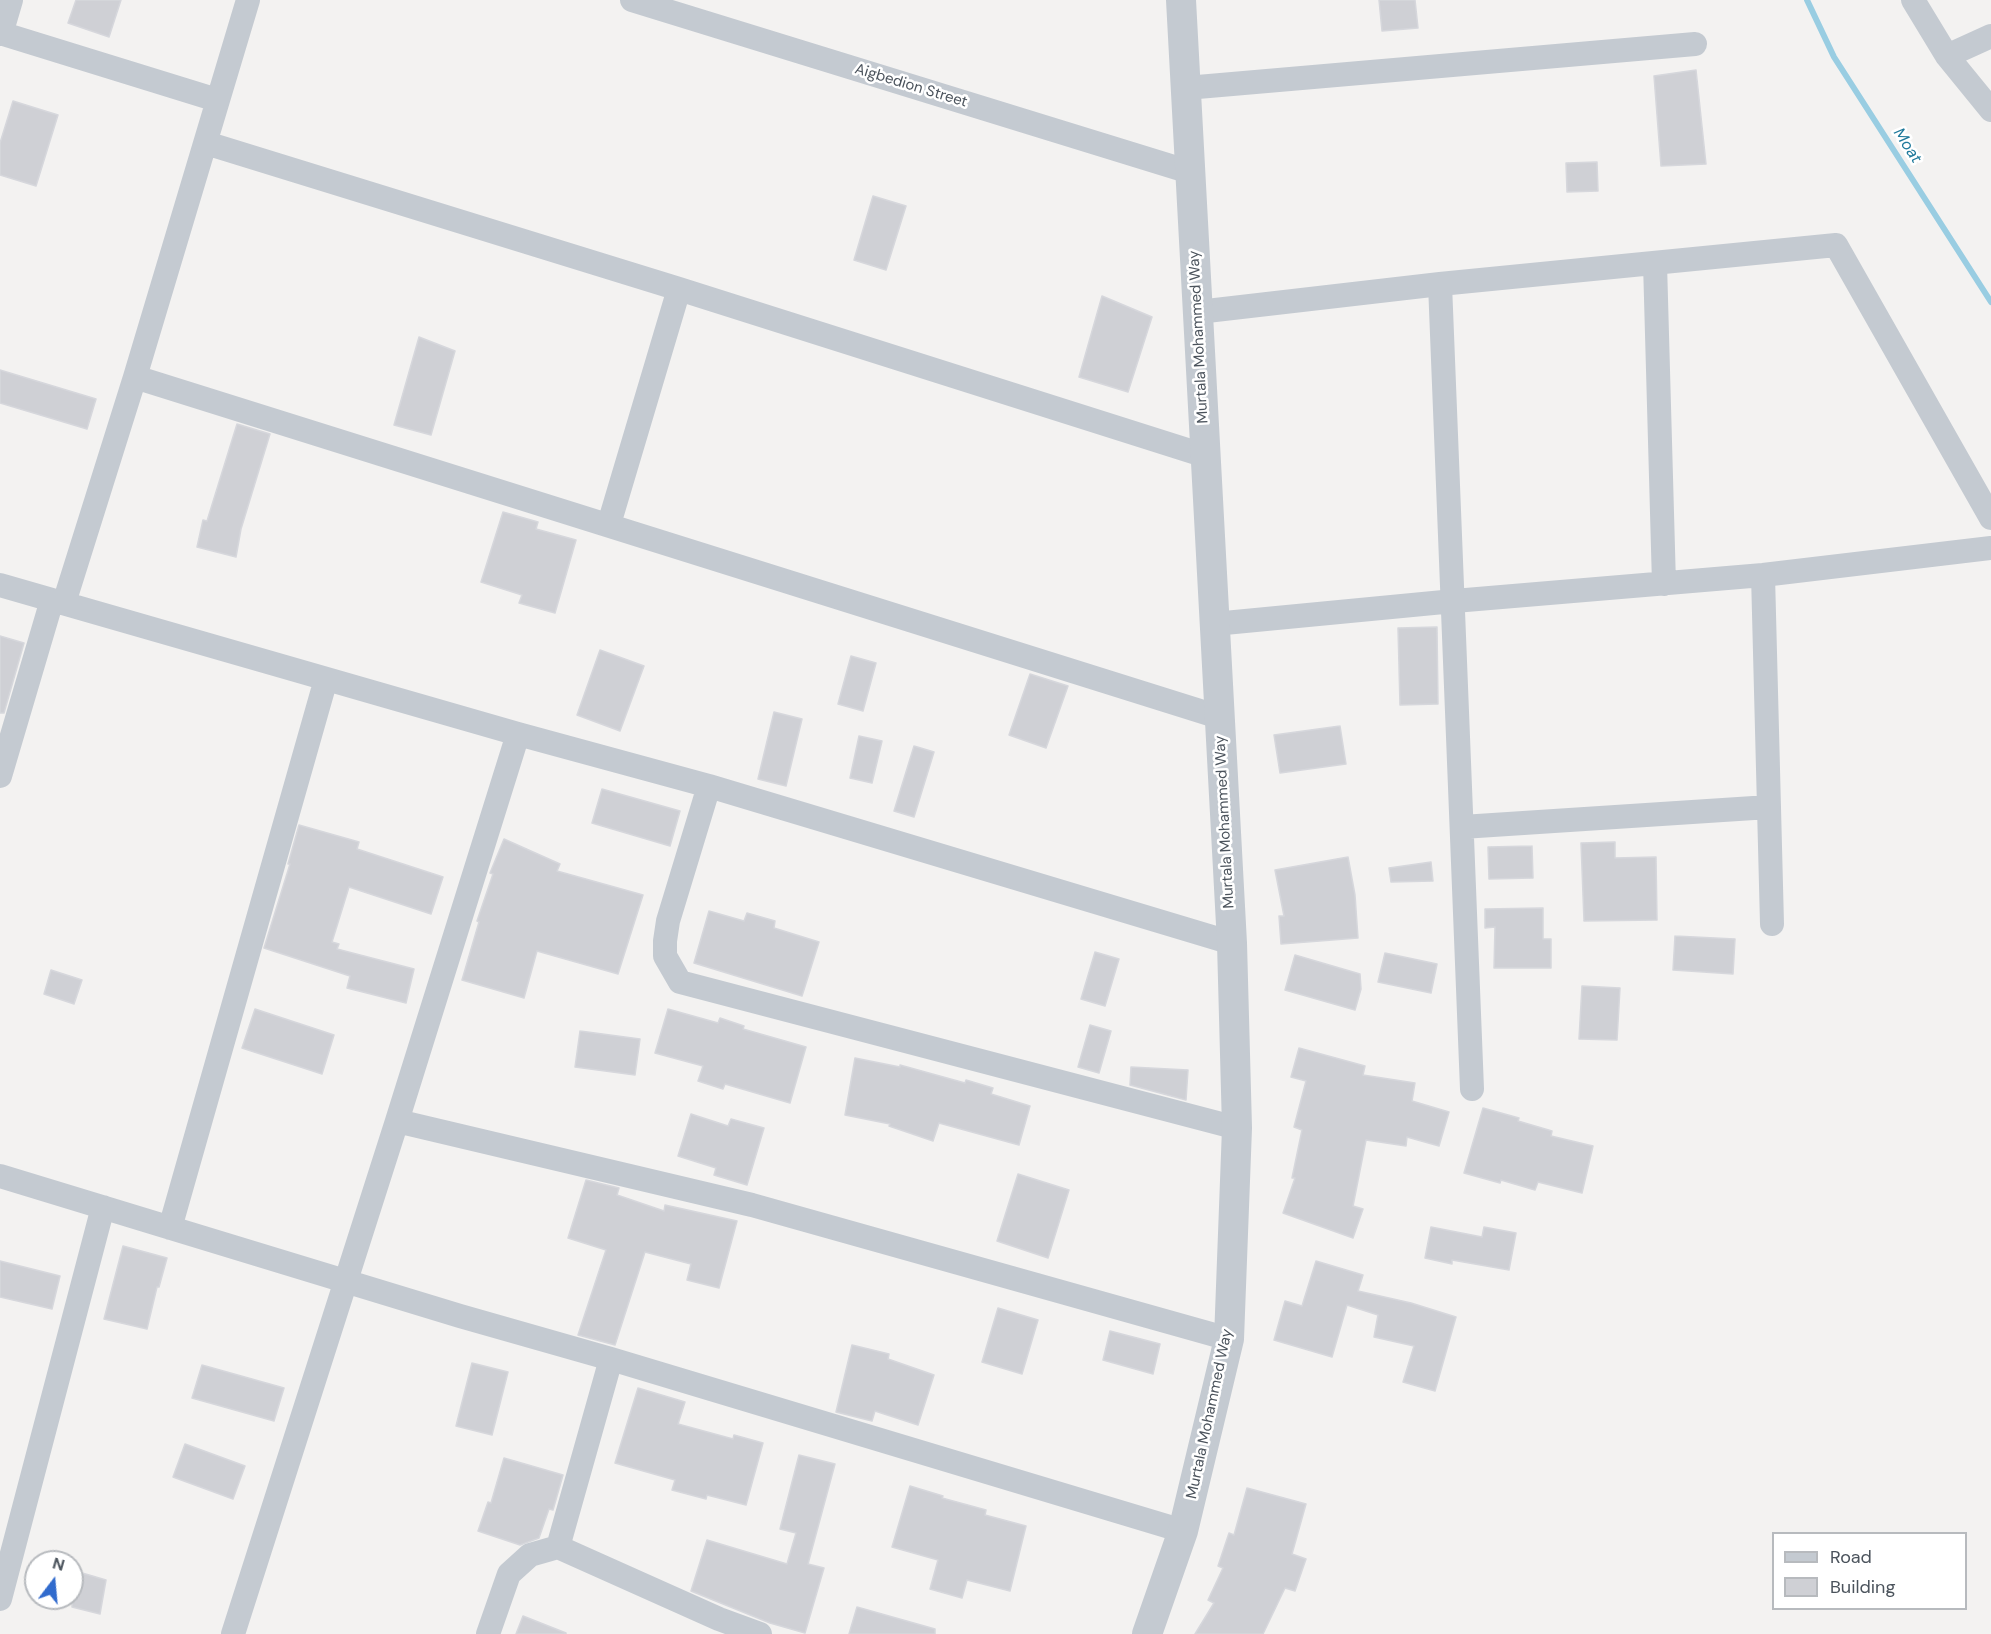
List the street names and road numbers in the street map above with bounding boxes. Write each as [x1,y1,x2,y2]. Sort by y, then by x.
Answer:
street label: Aigbedion Street [852,60,970,112]
street label: Murtala Mohammed Way [1185,250,1213,424]
street label: Murtala Mohammed Way [1211,735,1239,909]
street label: Murtala Mohammed Way [1183,1327,1237,1501]

